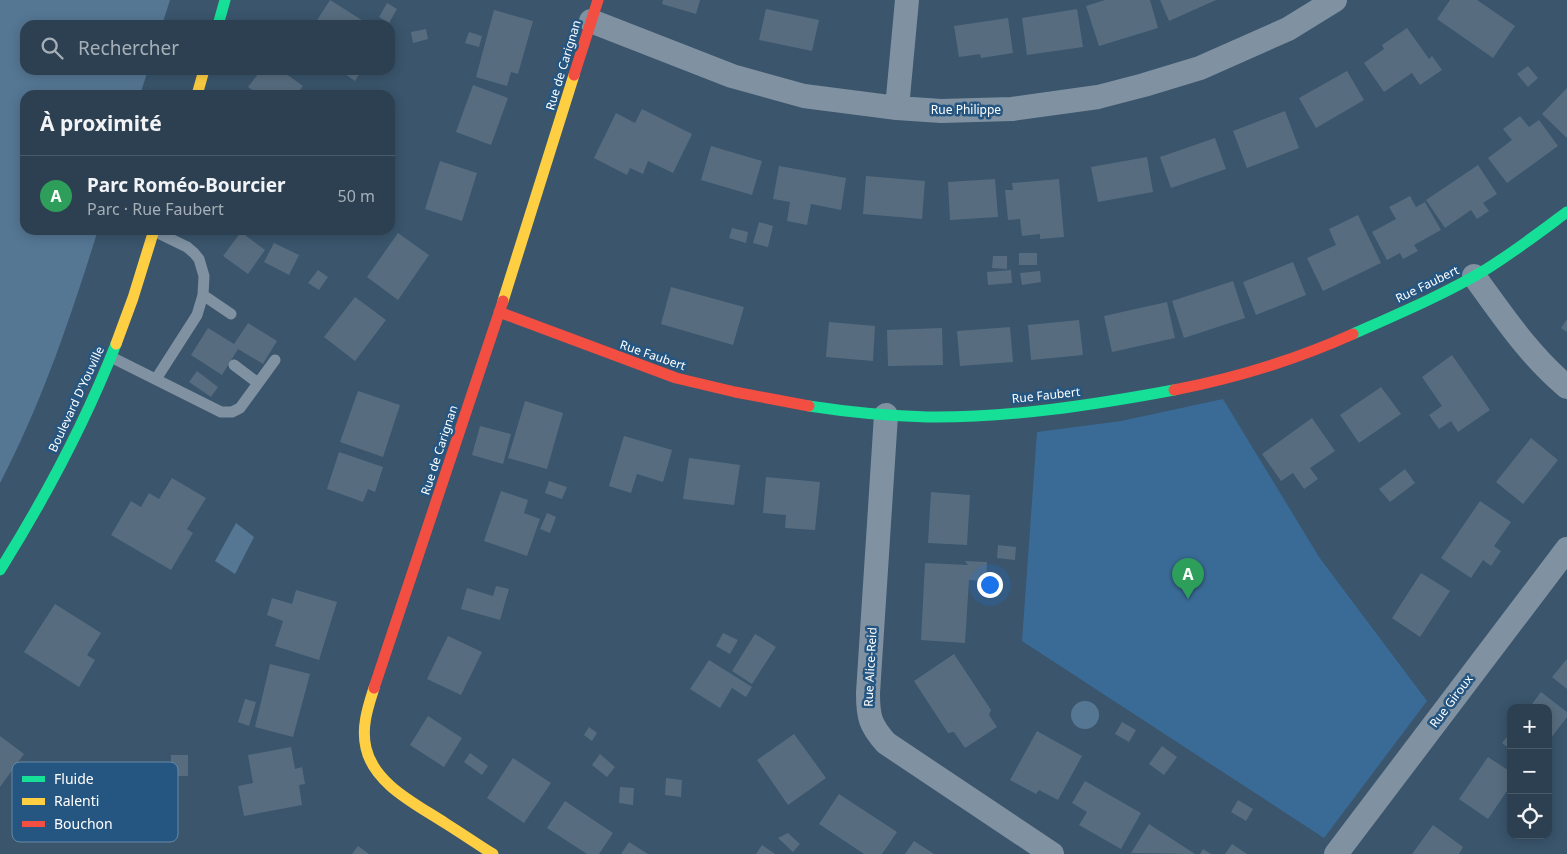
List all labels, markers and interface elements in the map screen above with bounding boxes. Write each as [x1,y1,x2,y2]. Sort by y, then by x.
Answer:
street label: Rue de Carignan [541,18,585,112]
search box [20,20,395,75]
icon: search [38,34,66,62]
text: Rechercher [78,35,179,61]
street label: Rue Philippe [931,101,1001,118]
text: À proximité [40,109,162,137]
text: Parc Roméo-Bourcier [87,172,286,198]
text: A [50,185,62,207]
text: 50 m [338,185,375,207]
text: Parc · Rue Faubert [87,198,224,220]
street label: Rue Faubert [1392,261,1462,307]
street label: Rue Faubert [618,336,689,374]
street label: Boulevard D'Youville [44,343,108,455]
street label: Rue Faubert [1011,383,1082,407]
street label: Rue de Carignan [416,403,462,497]
pin: A [1172,558,1204,599]
your location [977,572,1003,598]
street label: Rue Alice-Reid [859,627,881,707]
street label: Rue Giroux [1425,670,1477,731]
map controls [1507,704,1552,839]
button: + [1507,704,1552,749]
button: − [1507,749,1552,794]
legend [12,762,178,842]
text: Fluide [54,769,94,788]
text: Ralenti [54,791,99,810]
button: locate [1507,794,1552,839]
text: Bouchon [54,814,113,833]

